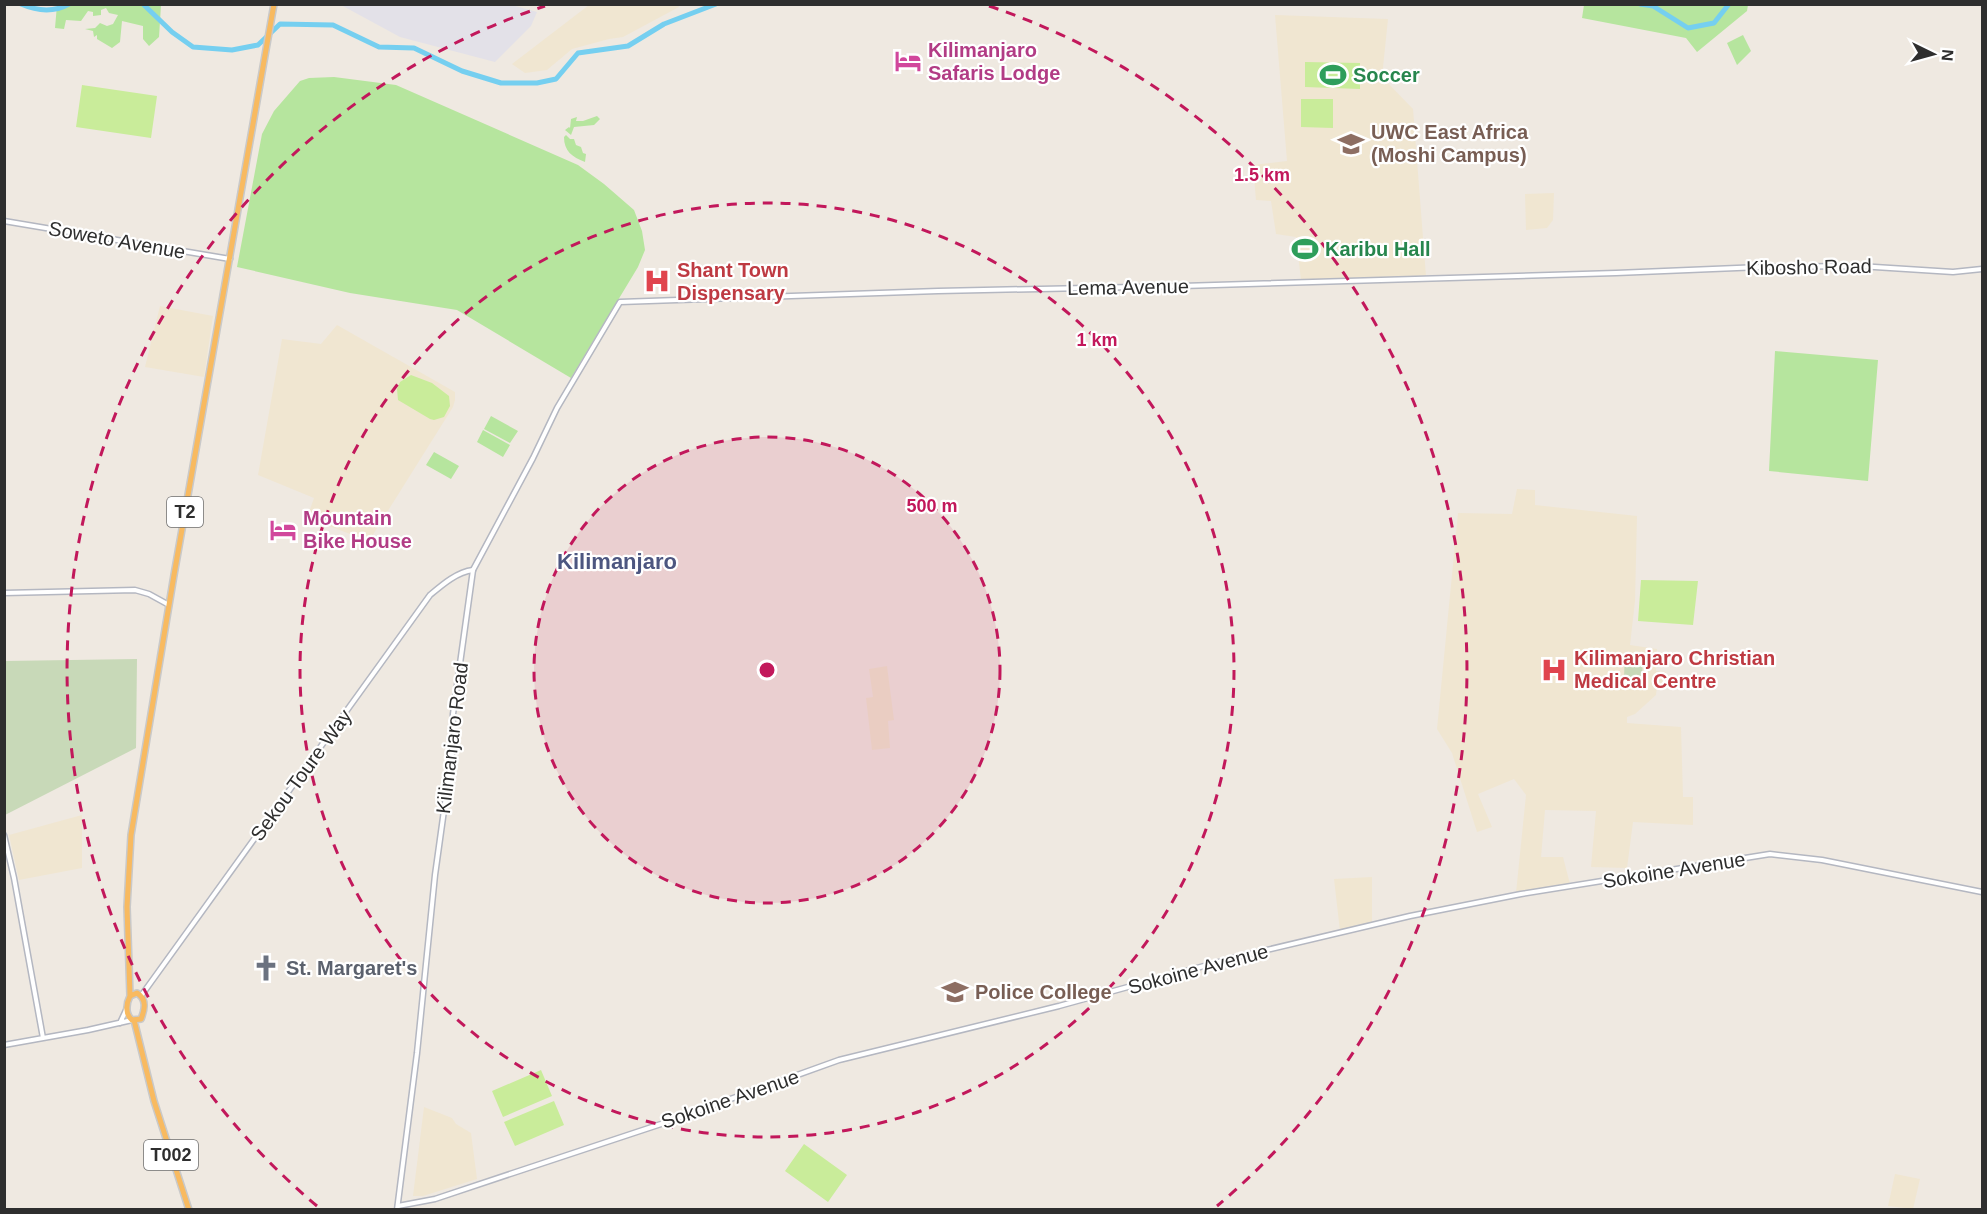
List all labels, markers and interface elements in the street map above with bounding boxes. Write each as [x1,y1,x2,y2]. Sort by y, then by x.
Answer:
north arrow [1903,24,1963,84]
place label: Kilimanjaro Safaris Lodge [928,39,1060,84]
hotel icon: Kilimanjaro Safaris Lodge [893,46,923,76]
text: N [1938,49,1956,62]
sports icon: Soccer [1318,60,1348,90]
place label: Soccer [1353,64,1420,86]
place label: UWC East Africa (Moshi Campus) [1371,121,1529,166]
school or university icon: UWC East Africa (Moshi Campus) [1336,129,1366,159]
text: 1.5 km [1234,165,1290,185]
street label: Soweto Avenue [47,217,187,263]
sports icon: Karibu Hall [1290,234,1320,264]
place label: Karibu Hall [1325,238,1431,260]
street label: Kibosho Road [1746,255,1872,279]
place label: Shant Town Dispensary [677,259,789,304]
hospital icon: Shant Town Dispensary [642,266,672,296]
street label: Lema Avenue [1067,275,1189,299]
text: 1 km [1076,330,1118,350]
text: 500 m [906,496,958,516]
road number: T2 [167,497,203,527]
place label: Mountain Bike House [303,507,412,552]
hotel icon: Mountain Bike House [268,515,298,545]
district label: Kilimanjaro [557,549,677,574]
place label: Kilimanjaro Christian Medical Centre [1574,647,1775,692]
hospital icon: Kilimanjaro Christian Medical Centre [1539,655,1569,685]
centre of rings [757,660,777,680]
street label: Kilimanjaro Road [432,661,472,815]
street label: Sekou Toure Way [246,705,356,845]
street label: Sokoine Avenue [1601,848,1747,892]
street label: Sokoine Avenue [1126,940,1270,998]
church icon: St. Margaret's [251,953,281,983]
place label: St. Margaret's [286,957,417,979]
school or university icon: Police College [940,977,970,1007]
place label: Police College [975,981,1112,1003]
street label: Sokoine Avenue [658,1065,802,1133]
road number: T002 [144,1140,198,1170]

